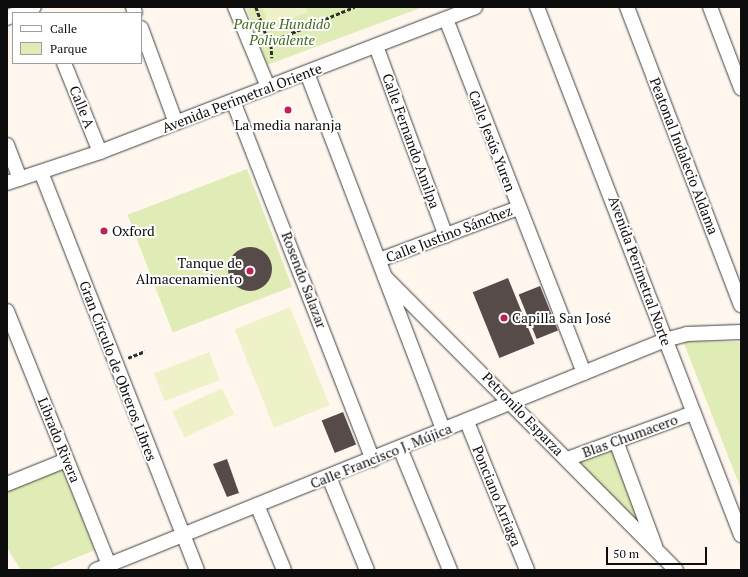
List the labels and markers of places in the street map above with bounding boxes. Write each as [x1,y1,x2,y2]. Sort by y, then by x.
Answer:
marker: La media naranja [283,105,293,115]
place label: La media naranja [235,117,341,133]
place label: Oxford [112,223,155,239]
marker: Oxford [99,226,109,236]
place label: Tanque de Almacenamiento [136,255,242,288]
marker: Tanque de Almacenamiento [245,266,255,276]
place label: Capilla San José [512,310,611,326]
marker: Capilla San José [499,313,509,323]

